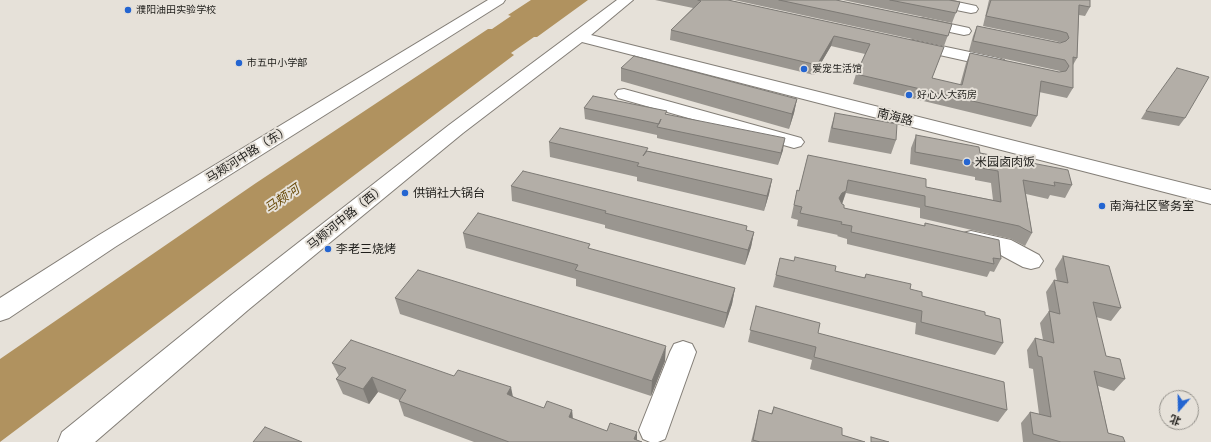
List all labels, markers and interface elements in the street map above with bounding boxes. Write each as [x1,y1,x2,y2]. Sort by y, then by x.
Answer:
place label: 濮阳油田实验学校 [136,4,216,16]
marker: 濮阳油田实验学校 [123,5,133,15]
place label: 市五中小学部 [247,57,307,69]
marker: 市五中小学部 [234,58,244,68]
place label: 爱宠生活馆 [812,63,862,75]
marker: 爱宠生活馆 [799,64,809,74]
place label: 好心人大药房 [917,89,977,101]
marker: 好心人大药房 [904,90,914,100]
street label: 南海路 [876,106,914,128]
street label: 马颊河中路（东） [203,122,293,186]
place label: 米园卤肉饭 [975,155,1035,169]
marker: 米园卤肉饭 [962,157,972,167]
water label: 马颊河 [262,181,302,217]
street label: 马颊河中路（西） [304,181,388,253]
place label: 供销社大锅台 [413,186,485,200]
marker: 供销社大锅台 [400,188,410,198]
place label: 南海社区警务室 [1110,199,1194,213]
marker: 南海社区警务室 [1097,201,1107,211]
place label: 李老三烧烤 [336,242,396,256]
marker: 李老三烧烤 [323,244,333,254]
north arrow [1159,390,1199,430]
text: 北 [1168,413,1182,429]

